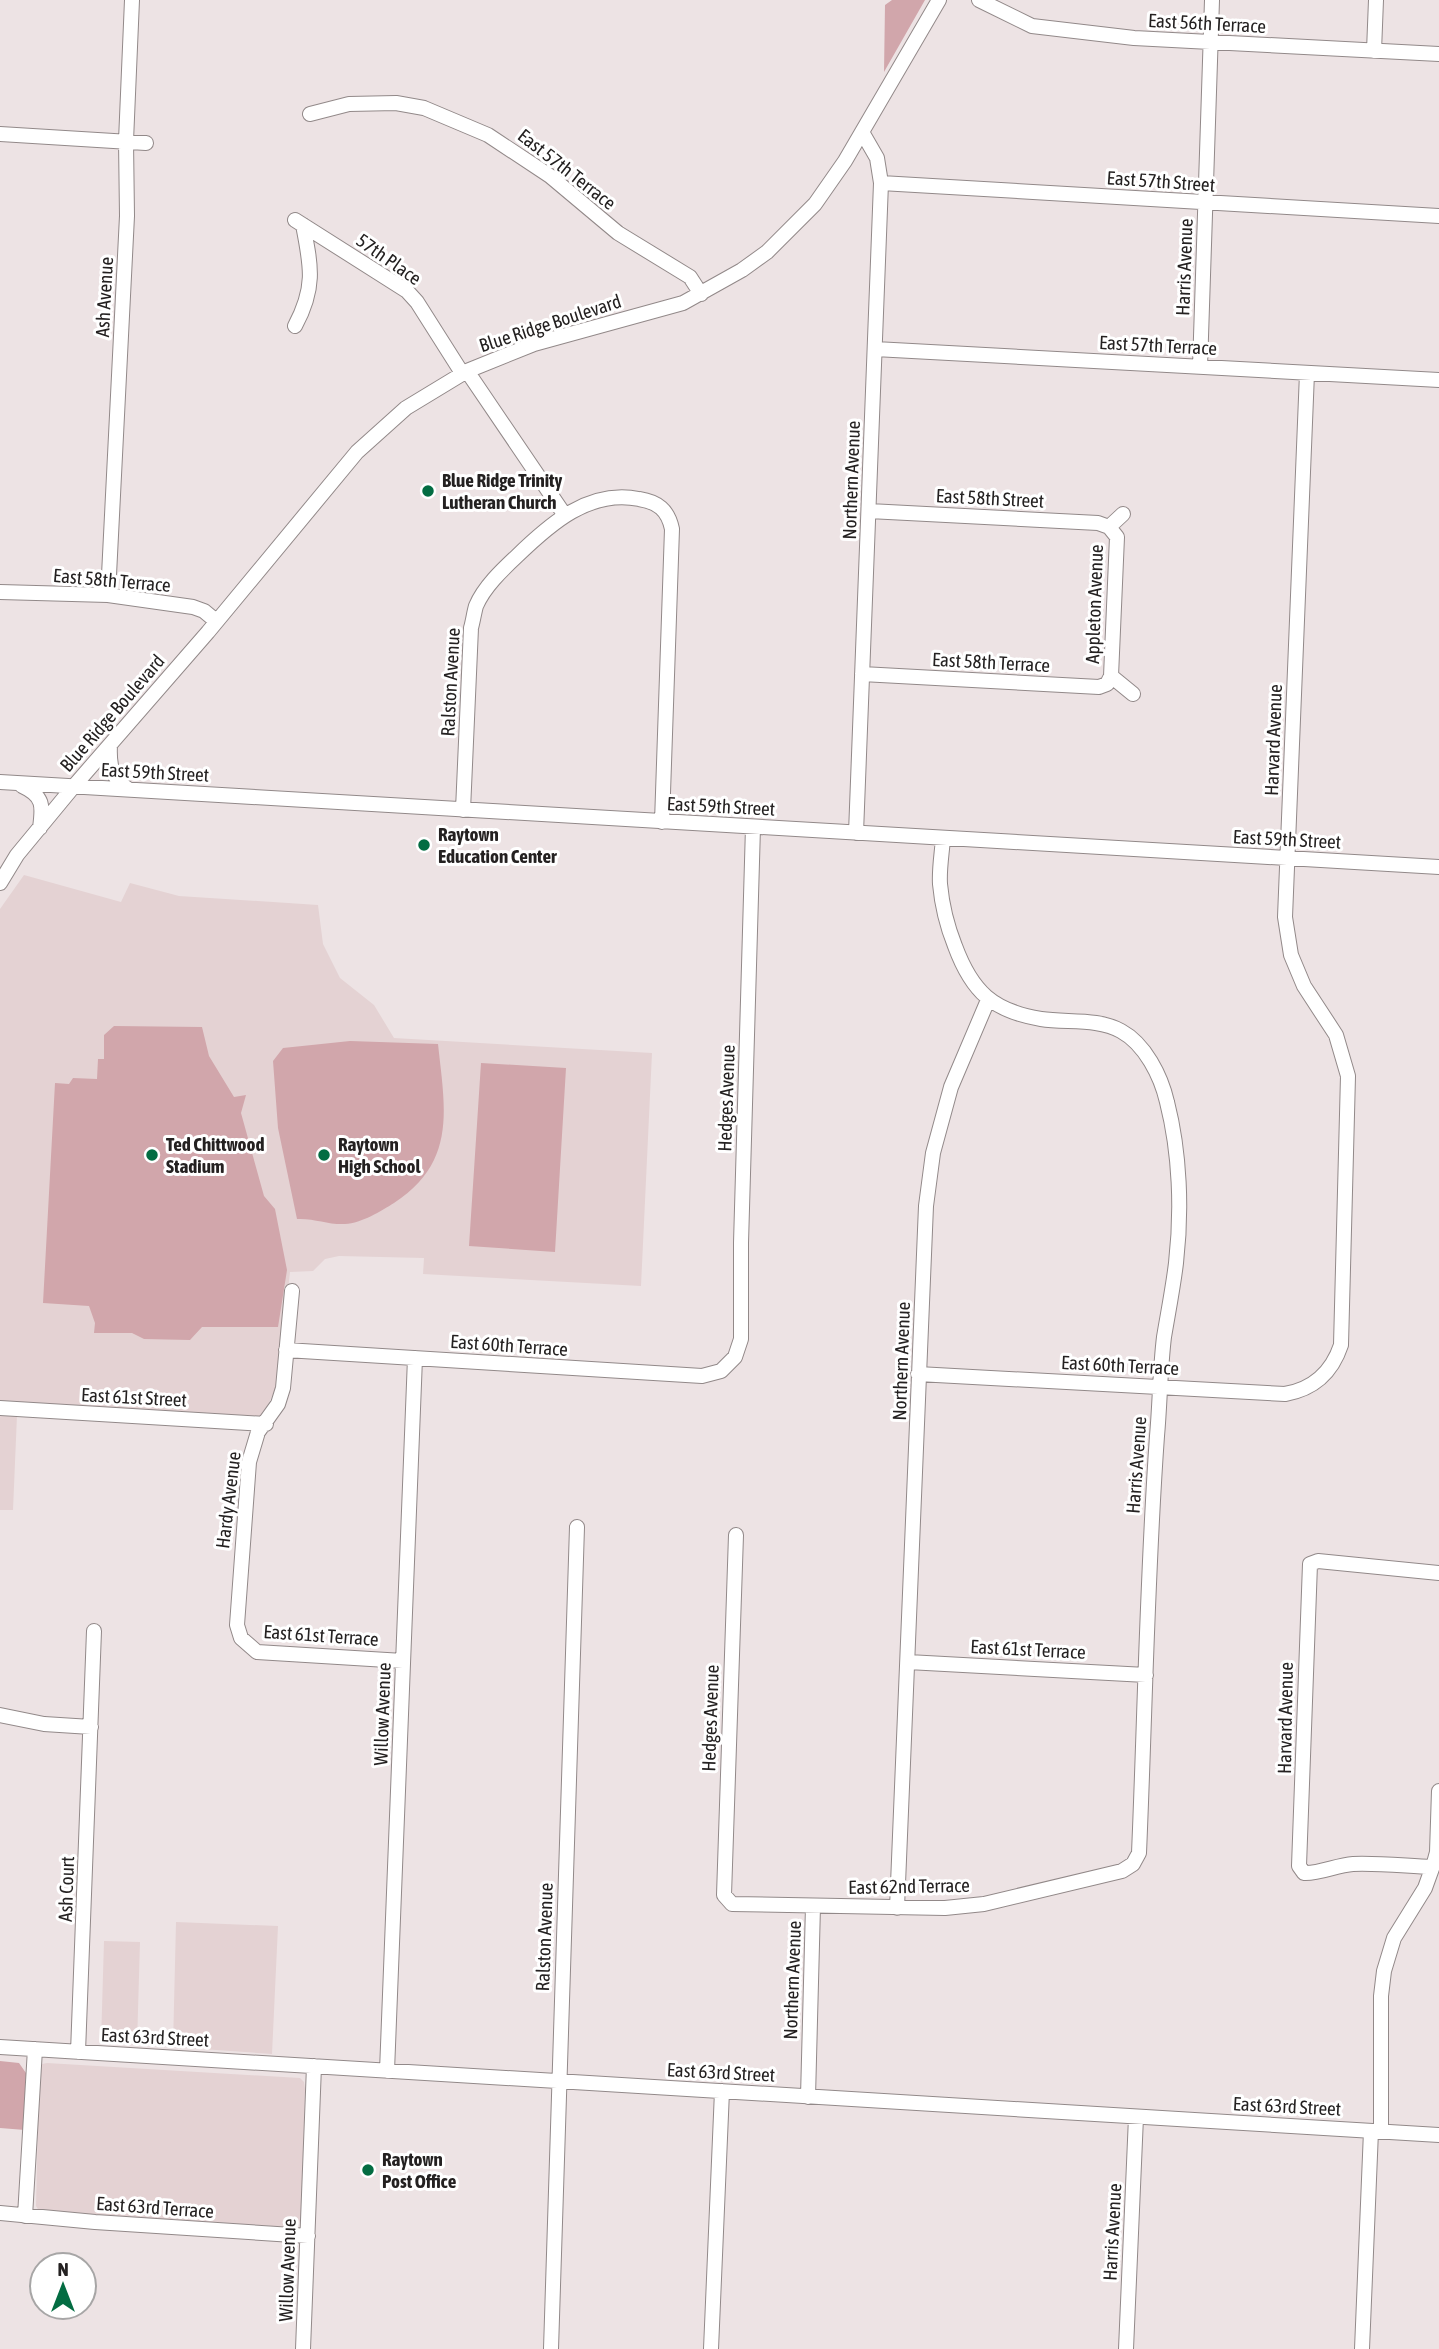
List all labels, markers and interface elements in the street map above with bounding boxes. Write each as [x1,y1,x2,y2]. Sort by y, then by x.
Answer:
street label: East 56th Terrace [1147,9,1267,37]
street label: East 57th Terrace [514,124,620,214]
street label: East 57th Street [1106,166,1216,196]
street label: Harris Avenue [1171,218,1197,316]
street label: 57th Place [352,229,426,289]
street label: Ash Avenue [91,256,117,338]
street label: Blue Ridge Boulevard [476,290,624,356]
street label: East 57th Terrace [1098,331,1218,359]
street label: Northern Avenue [838,420,864,540]
place label: Blue Ridge Trinity Lutheran Church [442,469,563,513]
marker: Blue Ridge Trinity Lutheran Church [420,483,436,499]
street label: East 58th Street [935,484,1045,512]
street label: Appleton Avenue [1081,544,1107,664]
street label: East 58th Terrace [52,564,172,596]
street label: Ralston Avenue [436,627,464,737]
street label: East 58th Terrace [931,648,1051,676]
street label: Blue Ridge Boulevard [55,650,169,776]
street label: Harvard Avenue [1260,684,1286,796]
street label: East 59th Street [100,758,210,786]
street label: East 59th Street [666,792,776,820]
place label: Raytown Education Center [438,823,557,867]
street label: East 59th Street [1232,825,1342,853]
marker: Raytown Education Center [416,837,432,853]
street label: Hedges Avenue [713,1044,739,1152]
place label: Ted Chittwood Stadium [166,1133,264,1177]
place label: Raytown High School [338,1133,421,1177]
marker: Ted Chittwood Stadium [144,1147,160,1163]
marker: Raytown High School [316,1147,332,1163]
street label: Northern Avenue [888,1301,914,1421]
street label: East 60th Terrace [449,1330,569,1360]
street label: East 60th Terrace [1060,1351,1180,1379]
street label: East 61st Street [80,1383,188,1411]
street label: Harris Avenue [1122,1416,1150,1514]
street label: Hardy Avenue [211,1450,245,1550]
street label: East 61st Terrace [263,1620,379,1650]
street label: East 61st Terrace [970,1635,1086,1663]
street label: Willow Avenue [369,1662,395,1766]
street label: Harvard Avenue [1273,1662,1297,1774]
street label: Hedges Avenue [697,1664,723,1772]
street label: Ash Court [54,1856,78,1922]
street label: East 62nd Terrace [848,1874,970,1898]
street label: Ralston Avenue [531,1882,557,1992]
street label: Northern Avenue [779,1920,805,2040]
street label: East 63rd Street [100,2023,210,2051]
street label: East 63rd Street [666,2058,776,2086]
street label: East 63rd Street [1232,2092,1342,2120]
place label: Raytown Post Office [382,2148,457,2192]
marker: Raytown Post Office [360,2162,376,2178]
street label: Harris Avenue [1098,2183,1126,2281]
street label: East 63rd Terrace [95,2192,215,2222]
street label: Willow Avenue [274,2218,300,2322]
north arrow [28,2251,98,2321]
text: N [57,2258,69,2280]

